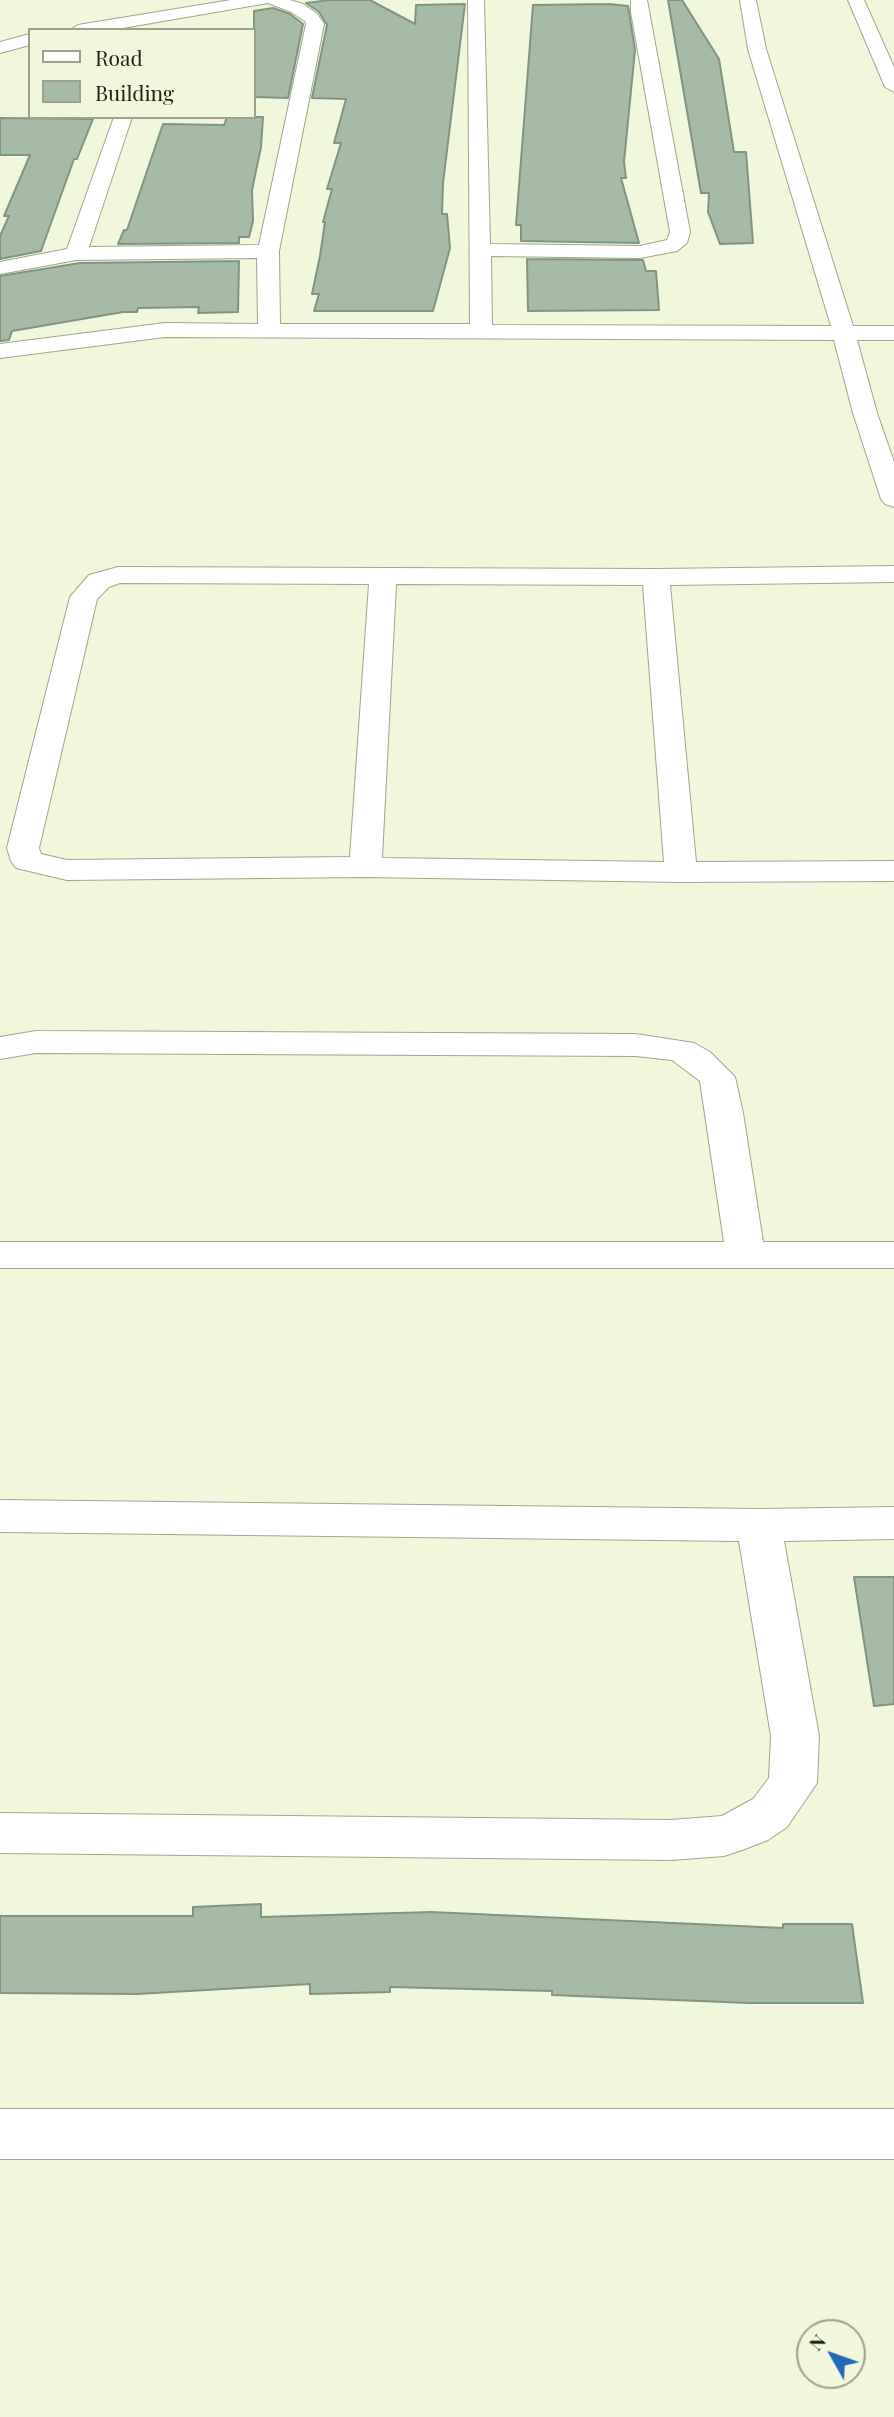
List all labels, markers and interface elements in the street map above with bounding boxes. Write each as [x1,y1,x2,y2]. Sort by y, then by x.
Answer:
legend [28,28,256,119]
text: Road [95,43,143,71]
text: Building [95,78,174,106]
north arrow [796,2319,866,2389]
text: N [802,2328,831,2355]

